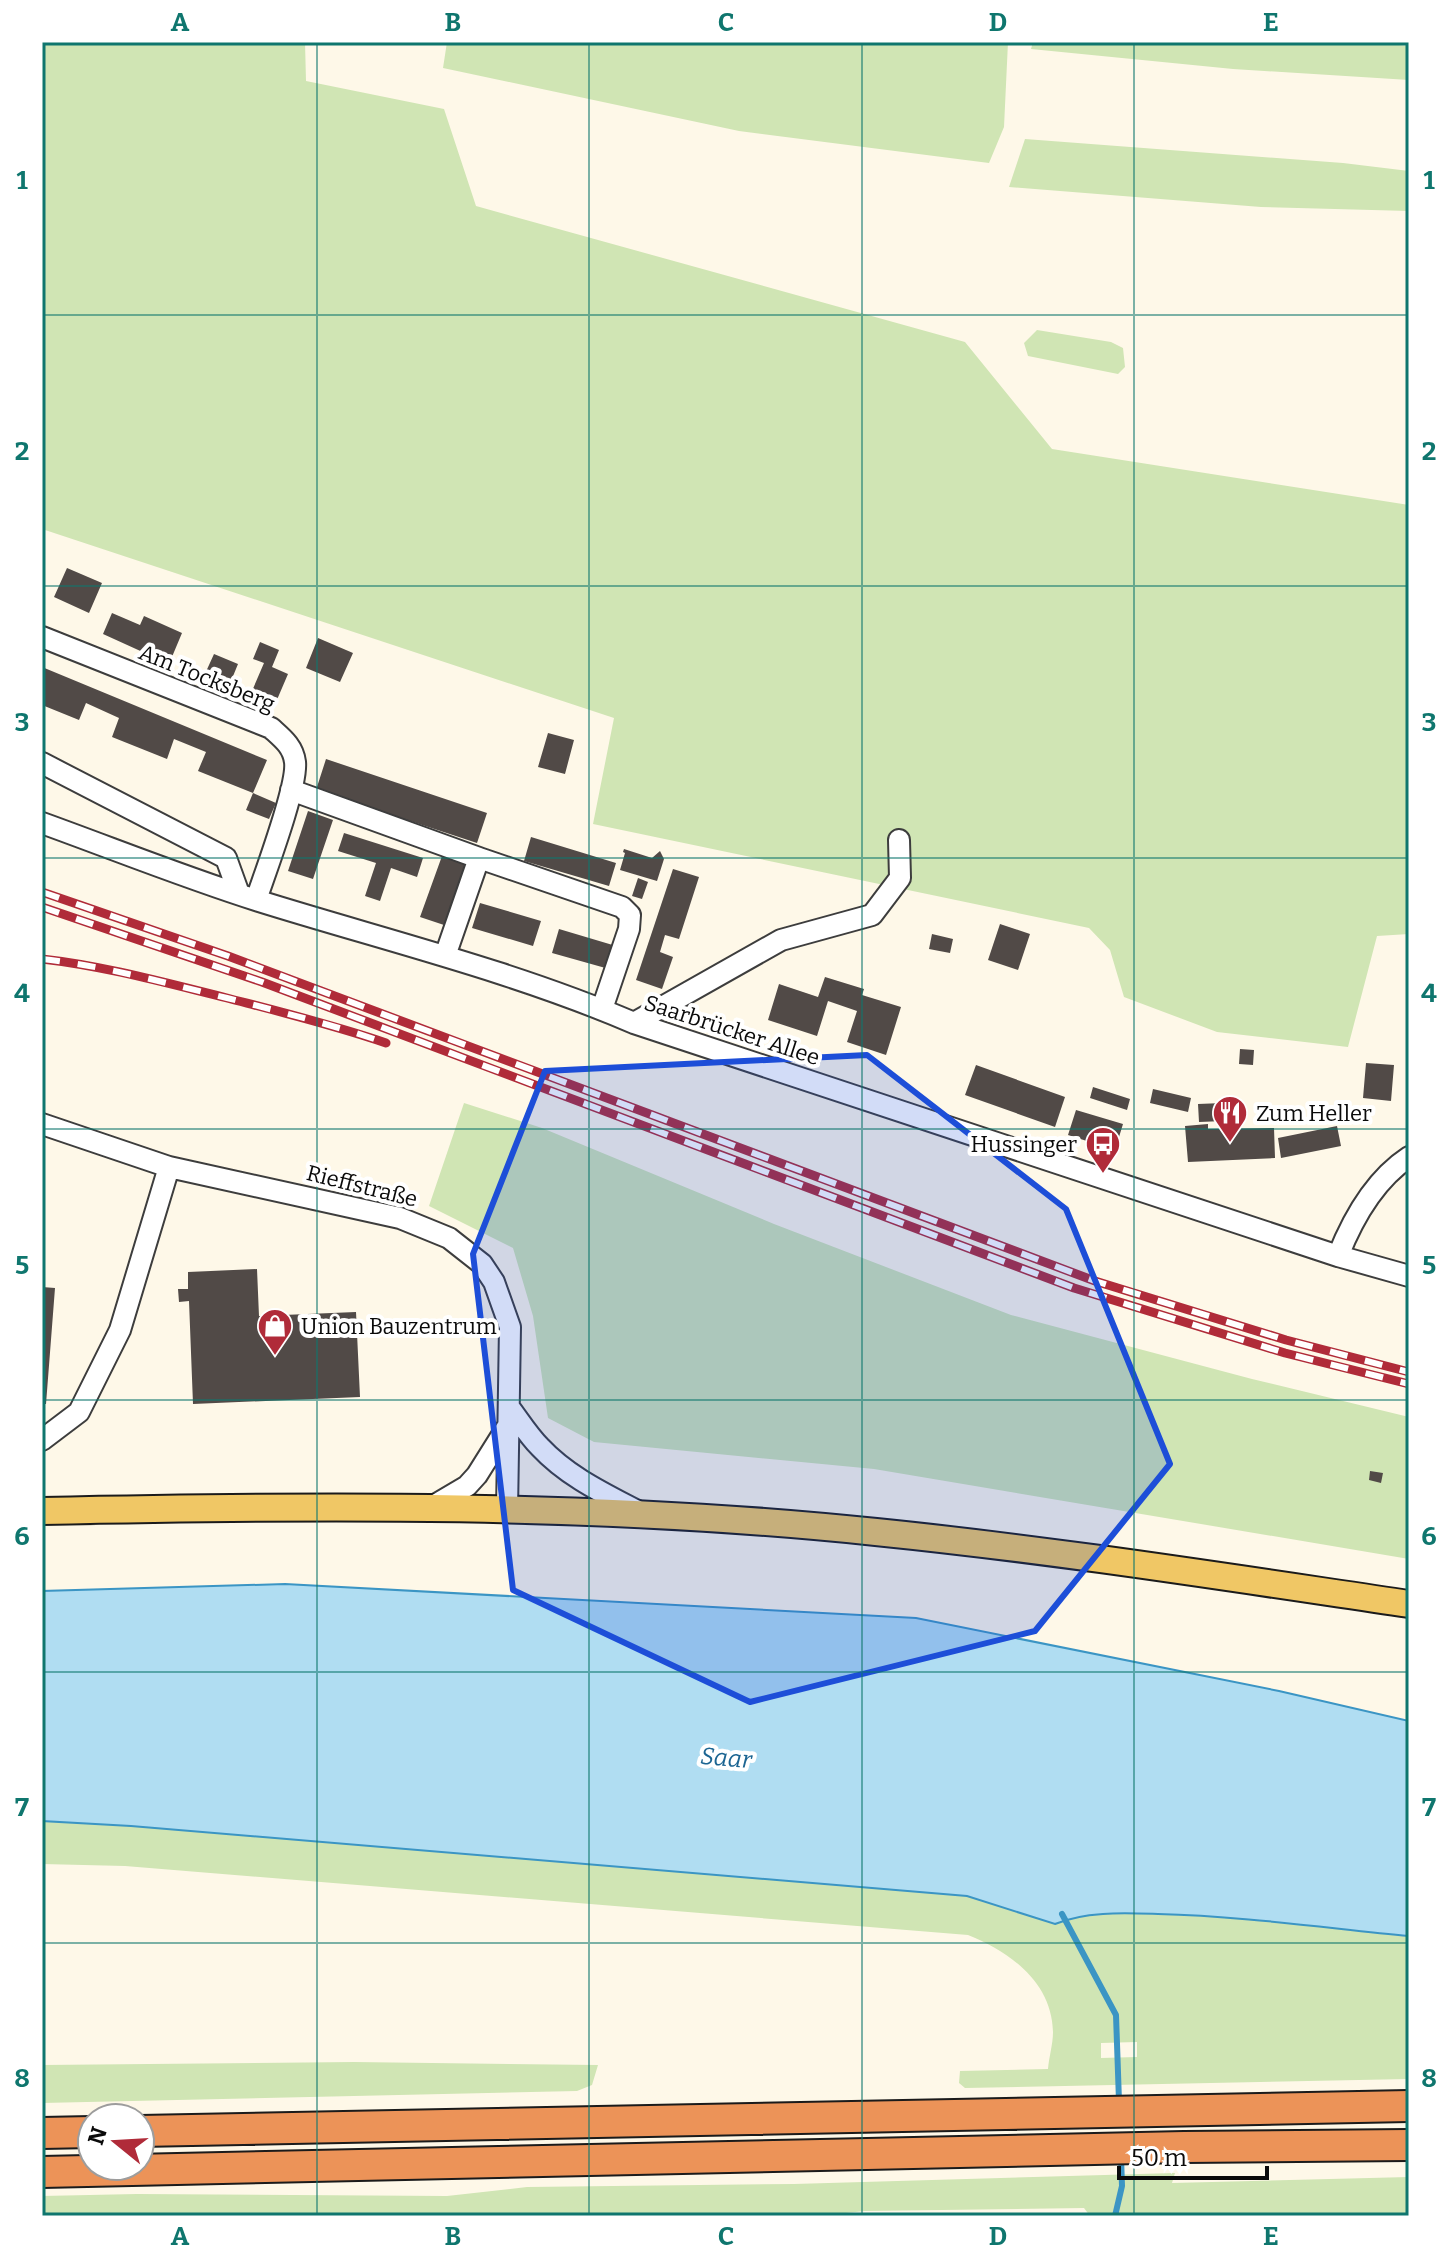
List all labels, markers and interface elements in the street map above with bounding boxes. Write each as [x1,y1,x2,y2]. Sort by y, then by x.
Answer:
text: A [171,7,190,38]
text: B [445,7,461,38]
text: C [718,7,734,38]
text: D [989,7,1007,38]
text: E [1263,7,1279,38]
text: 1 [16,165,28,196]
text: 1 [1423,165,1435,196]
text: 2 [15,436,29,467]
text: 2 [1422,436,1436,467]
street label: Am Tocksberg [135,638,279,718]
text: 3 [15,707,29,738]
text: 3 [1422,707,1436,738]
text: 4 [14,978,30,1009]
text: 4 [1421,978,1437,1009]
street label: Saarbrücker Allee [641,989,823,1071]
restaurant icon: Zum Heller [1211,1094,1249,1144]
place label: Zum Heller [1256,1100,1372,1127]
bus stop icon: Hussinger [1084,1125,1122,1175]
place label: Hussinger [971,1131,1077,1158]
street label: Rieffstraße [304,1159,420,1213]
text: 5 [15,1250,29,1281]
text: 5 [1422,1250,1436,1281]
shop icon: Union Bauzentrum [256,1307,294,1357]
place label: Union Bauzentrum [301,1313,497,1340]
text: 6 [14,1521,30,1552]
text: 6 [1421,1521,1437,1552]
water label: Saar [699,1742,754,1774]
text: 7 [15,1792,29,1823]
text: 7 [1422,1792,1436,1823]
text: 8 [14,2063,30,2094]
text: 8 [1421,2063,1437,2094]
north arrow [76,2102,156,2182]
text: N [82,2124,113,2148]
scale bar [1119,2130,1267,2180]
text: 50 m [1131,2144,1187,2172]
text: A [171,2221,190,2252]
text: B [445,2221,461,2252]
text: C [718,2221,734,2252]
text: D [989,2221,1007,2252]
text: E [1263,2221,1279,2252]

